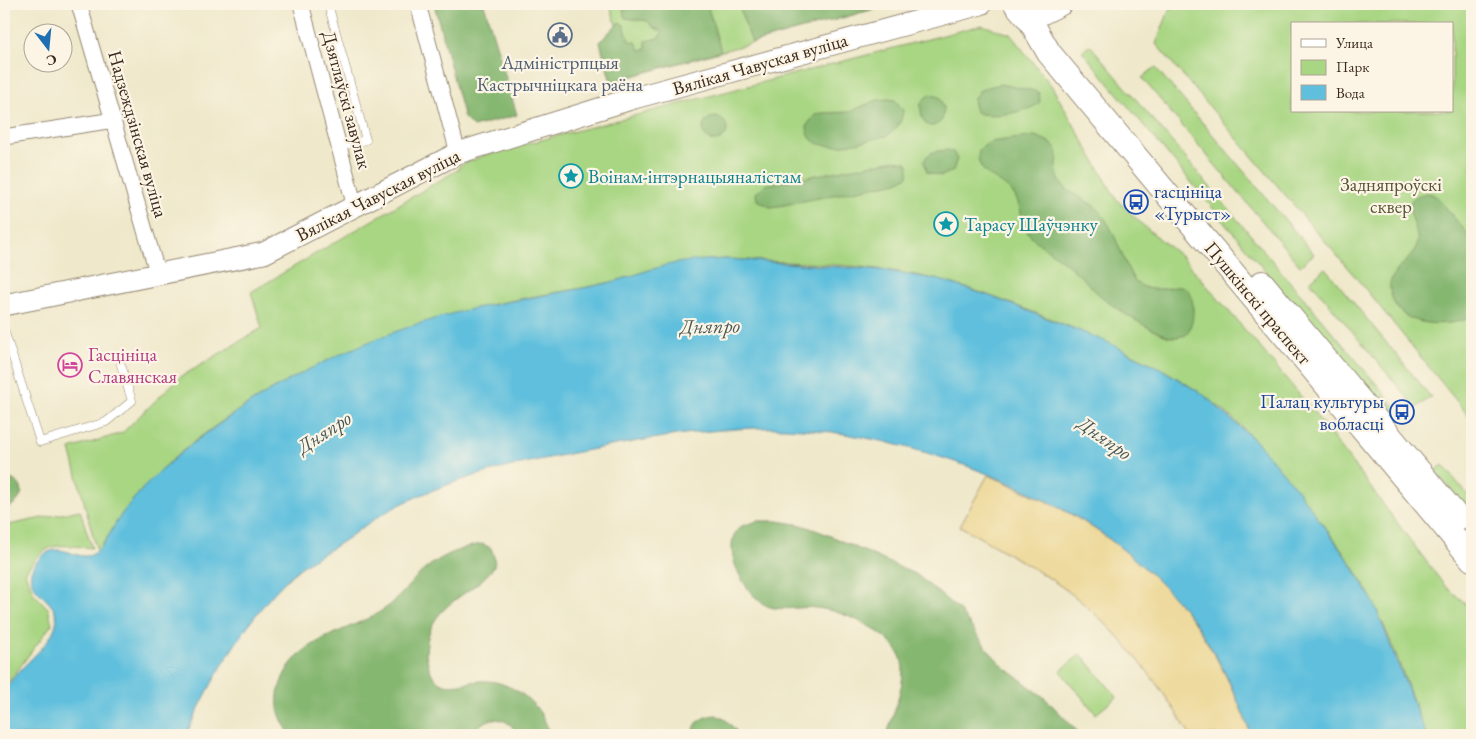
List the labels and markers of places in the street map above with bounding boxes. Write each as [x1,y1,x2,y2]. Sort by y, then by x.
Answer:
public building icon: Адміністрпцыя Кастрычніцкага раёна [547,22,573,48]
place label: Адміністрпцыя Кастрычніцкага раёна [477,50,644,97]
place icon: Воінам-інтэрнацыяналістам [558,163,584,189]
place label: Воінам-інтэрнацыяналістам [588,164,801,189]
place label: гасцініца «Турыст» [1154,179,1231,226]
bus stop icon: гасцініца «Турыст» [1123,189,1149,215]
place icon: Тарасу Шаўчэнку [933,211,959,237]
place label: Тарасу Шаўчэнку [964,212,1098,237]
place label: Гасцініца Славянская [88,342,177,389]
hotel icon: Гасцініца Славянская [57,352,83,378]
place label: Палац культуры вобласці [1260,389,1384,436]
bus stop icon: Палац культуры вобласці [1389,399,1415,425]

